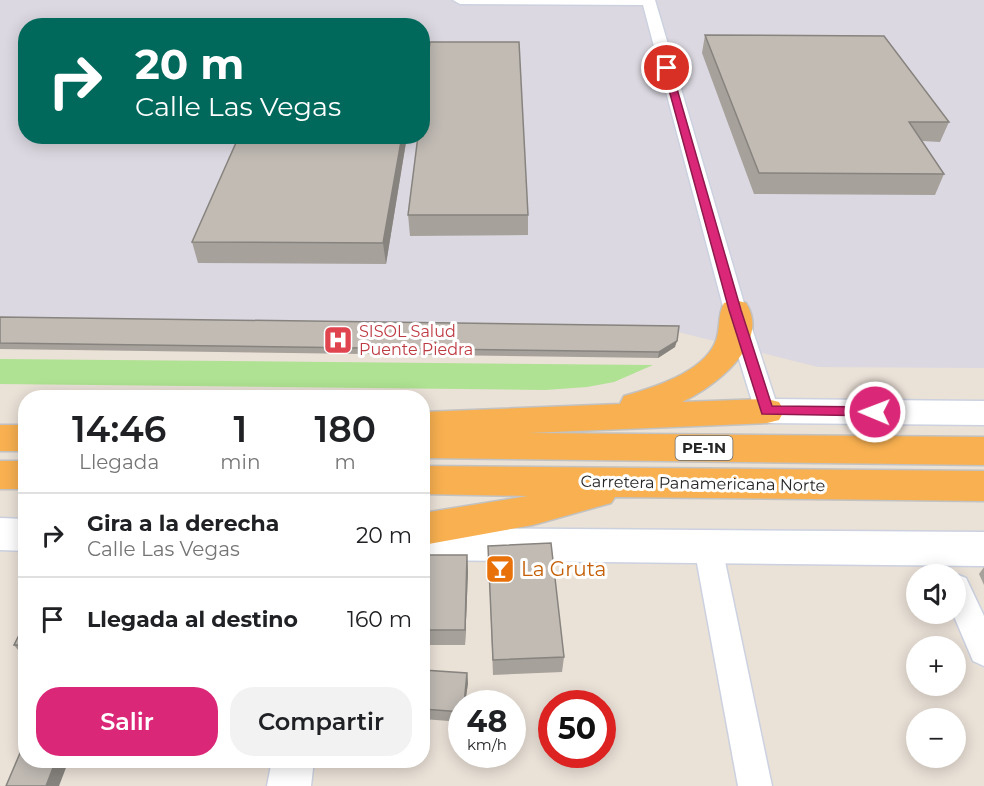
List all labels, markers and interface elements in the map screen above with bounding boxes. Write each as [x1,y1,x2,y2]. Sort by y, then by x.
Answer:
text: 20 m [135,38,244,90]
icon: right [36,42,114,120]
pin [641,42,692,93]
icon: arrive [650,51,683,84]
text: Calle Las Vegas [135,90,341,123]
place label: SISOL Salud Puente Piedra [359,322,473,359]
hospital icon: SISOL Salud Puente Piedra [322,324,354,356]
position arrow [843,380,907,444]
text: 14:46 [72,407,166,451]
text: 1 [234,407,247,451]
text: 180 [315,407,376,451]
road number: PE-1N [676,436,732,460]
text: Llegada [79,450,159,474]
text: min [220,450,260,474]
text: m [335,450,356,474]
street label: Carretera Panamericana Norte [580,472,825,495]
text: Gira a la derecha [87,510,279,537]
icon: right [36,519,69,552]
text: 20 m [356,522,412,549]
text: Calle Las Vegas [87,537,240,561]
bar icon: La Gruta [484,553,516,585]
place label: La Gruta [521,557,606,581]
map controls [906,564,966,768]
button: sound [906,564,966,624]
icon: arrive [36,603,69,636]
text: Llegada al destino [87,606,298,633]
text: 160 m [347,606,412,633]
button: + [906,636,966,696]
button: Salir [36,687,218,756]
button: Compartir [230,687,412,756]
speed limit sign: 50 [538,690,616,768]
text: 48 [467,703,507,740]
button: − [906,708,966,768]
text: km/h [467,735,507,754]

